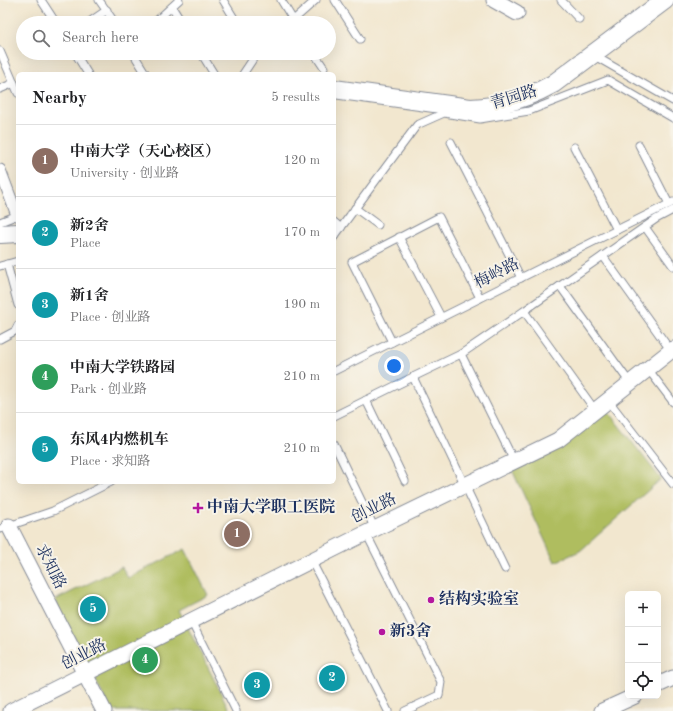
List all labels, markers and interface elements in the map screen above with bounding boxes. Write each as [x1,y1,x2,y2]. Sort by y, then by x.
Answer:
search box [16,16,336,60]
icon: search [30,27,52,49]
text: Search here [62,31,139,46]
street label: 青园路 [488,81,539,113]
text: Nearby [32,90,87,107]
text: 5 results [271,91,320,104]
text: 中南大学（天心校区） [70,145,220,160]
text: 1 [41,154,49,167]
text: 120 m [283,154,320,167]
text: University · 创业路 [70,167,179,180]
text: 新2舍 [70,219,109,234]
text: 2 [41,226,49,239]
text: 170 m [283,226,320,239]
text: Place [70,237,100,250]
street label: 梅岭路 [471,254,522,292]
text: 新1舍 [70,289,109,304]
text: 3 [41,298,49,311]
text: 190 m [283,298,320,311]
text: Place · 创业路 [70,311,150,324]
your location [384,356,404,376]
text: 中南大学铁路园 [70,361,175,376]
text: 4 [41,370,49,383]
text: 210 m [283,370,320,383]
text: Park · 创业路 [70,383,147,396]
text: 东风4内燃机车 [70,433,169,448]
text: 5 [41,442,49,455]
text: 210 m [283,442,320,455]
text: Place · 求知路 [70,455,150,468]
street label: 创业路 [348,489,399,527]
place label: 中南大学职工医院 [207,498,335,516]
marker: 中南大学职工医院 [192,502,204,514]
pin: 1 [224,519,250,549]
street label: 求知路 [32,541,70,592]
place label: 结构实验室 [439,589,519,608]
map controls [625,591,661,699]
button: + [625,591,661,627]
pin: 5 [80,594,106,624]
marker: 结构实验室 [426,595,436,605]
place label: 新3舍 [390,622,431,640]
marker: 新3舍 [377,627,387,637]
button: − [625,627,661,663]
street label: 创业路 [58,635,109,673]
pin: 4 [132,645,158,675]
pin: 2 [319,663,345,693]
button: locate [625,663,661,699]
pin: 3 [244,670,270,700]

